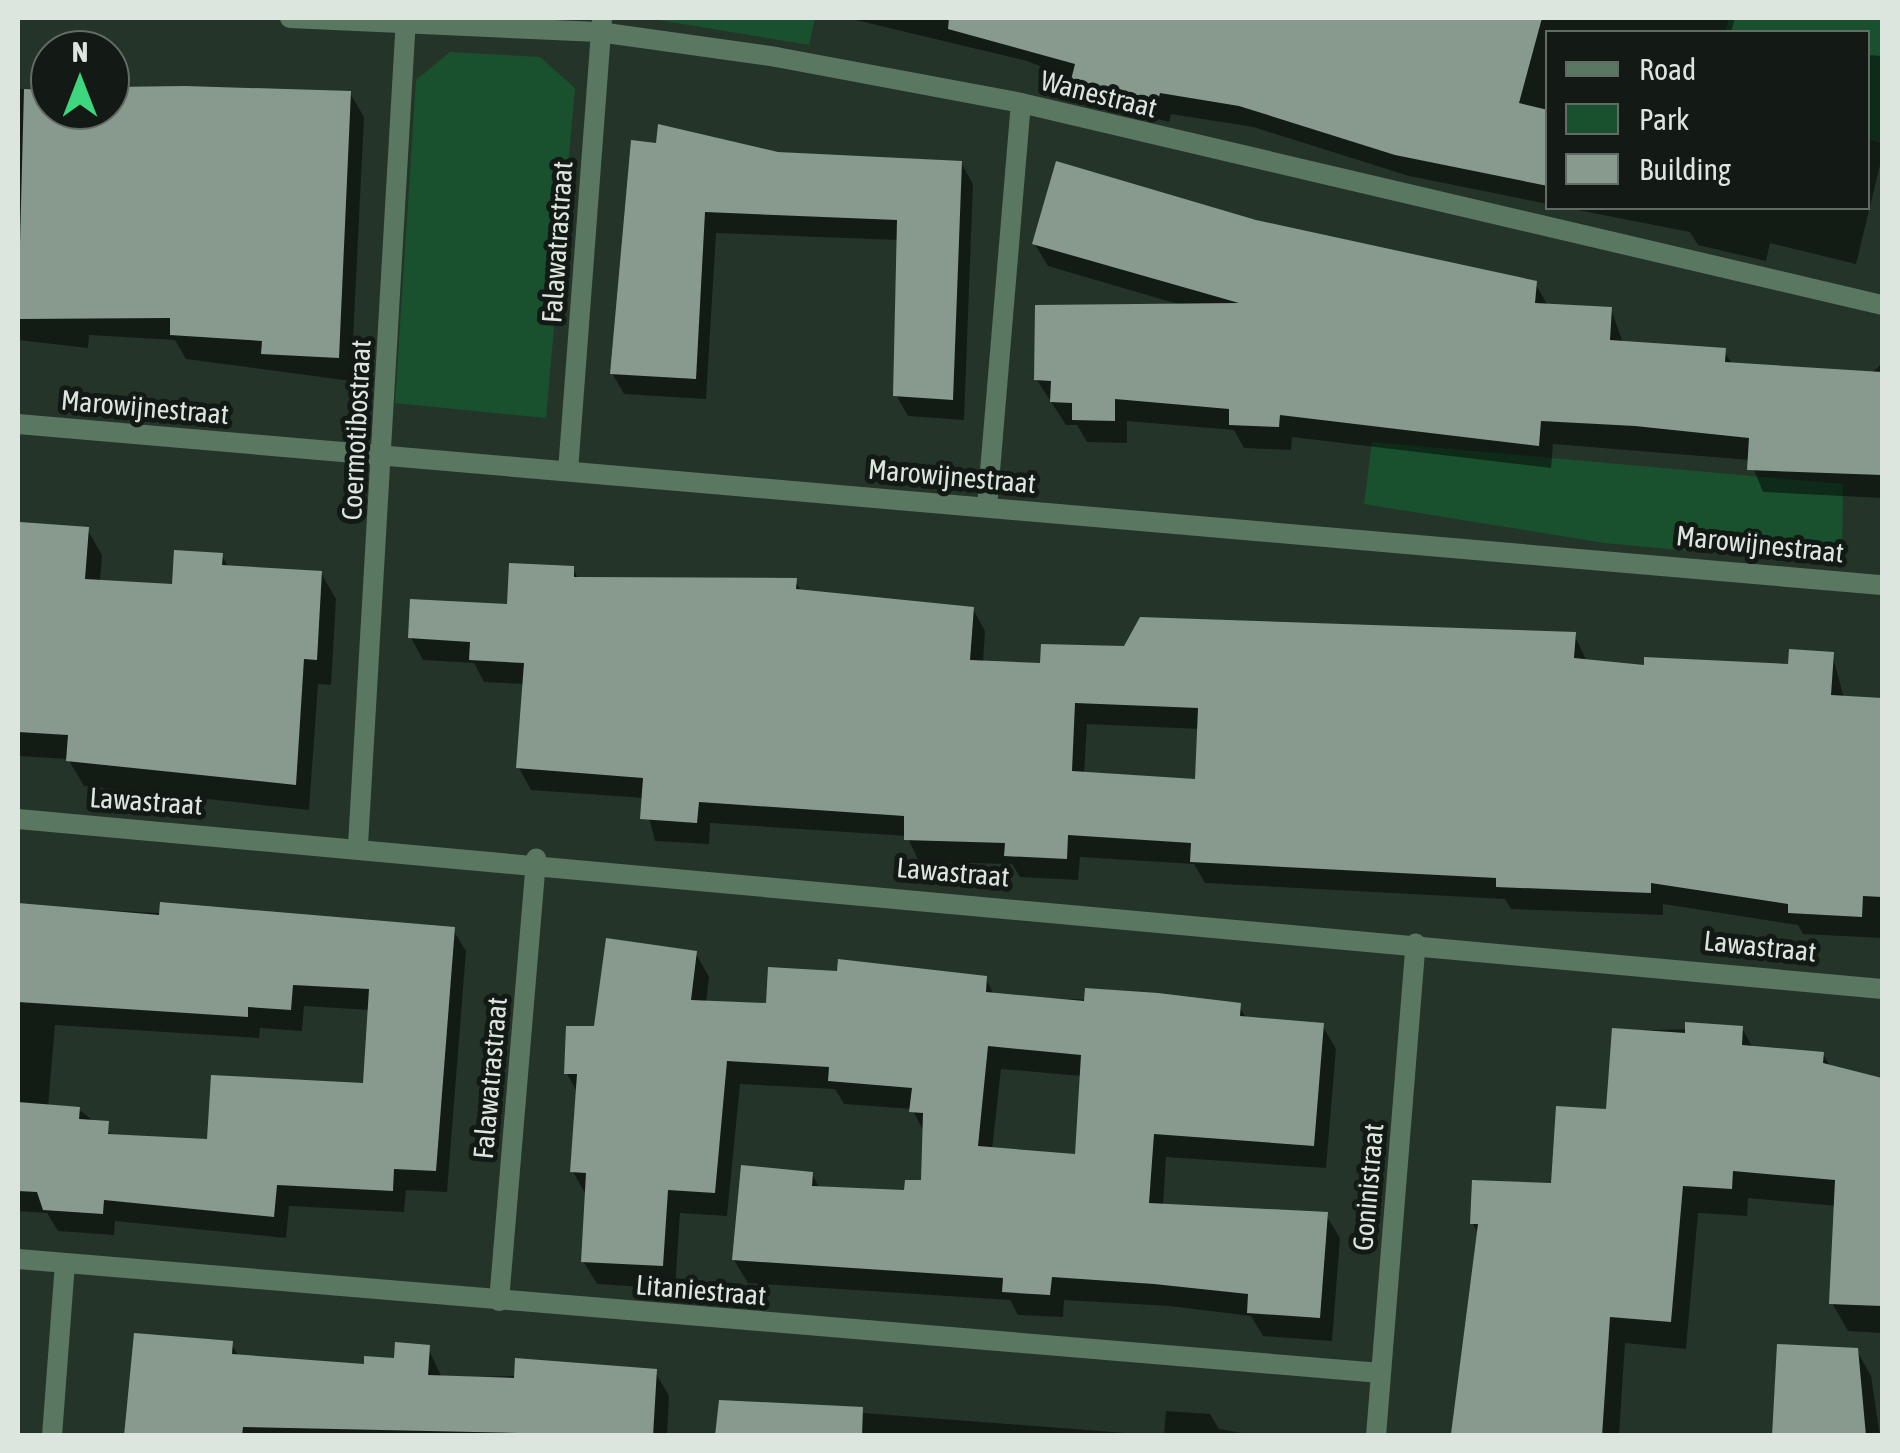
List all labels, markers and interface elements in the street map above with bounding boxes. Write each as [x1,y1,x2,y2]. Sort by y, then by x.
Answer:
north arrow [30,30,130,130]
legend [1545,30,1870,210]
text: N [72,36,88,68]
text: Road [1639,52,1696,86]
street label: Wanestraat [1037,63,1161,125]
text: Park [1639,102,1689,136]
text: Building [1639,152,1731,186]
street label: Falawatrastraat [535,160,579,324]
street label: Coermotibostraat [334,339,378,521]
street label: Marowijnestraat [60,383,230,431]
street label: Marowijnestraat [867,452,1037,500]
street label: Marowijnestraat [1674,518,1846,570]
street label: Lawastraat [88,780,204,822]
street label: Lawastraat [895,850,1011,894]
street label: Lawastraat [1702,923,1818,969]
street label: Falawatrastraat [466,996,514,1160]
street label: Goninistraat [1346,1122,1390,1252]
street label: Litaniestraat [634,1268,768,1312]

